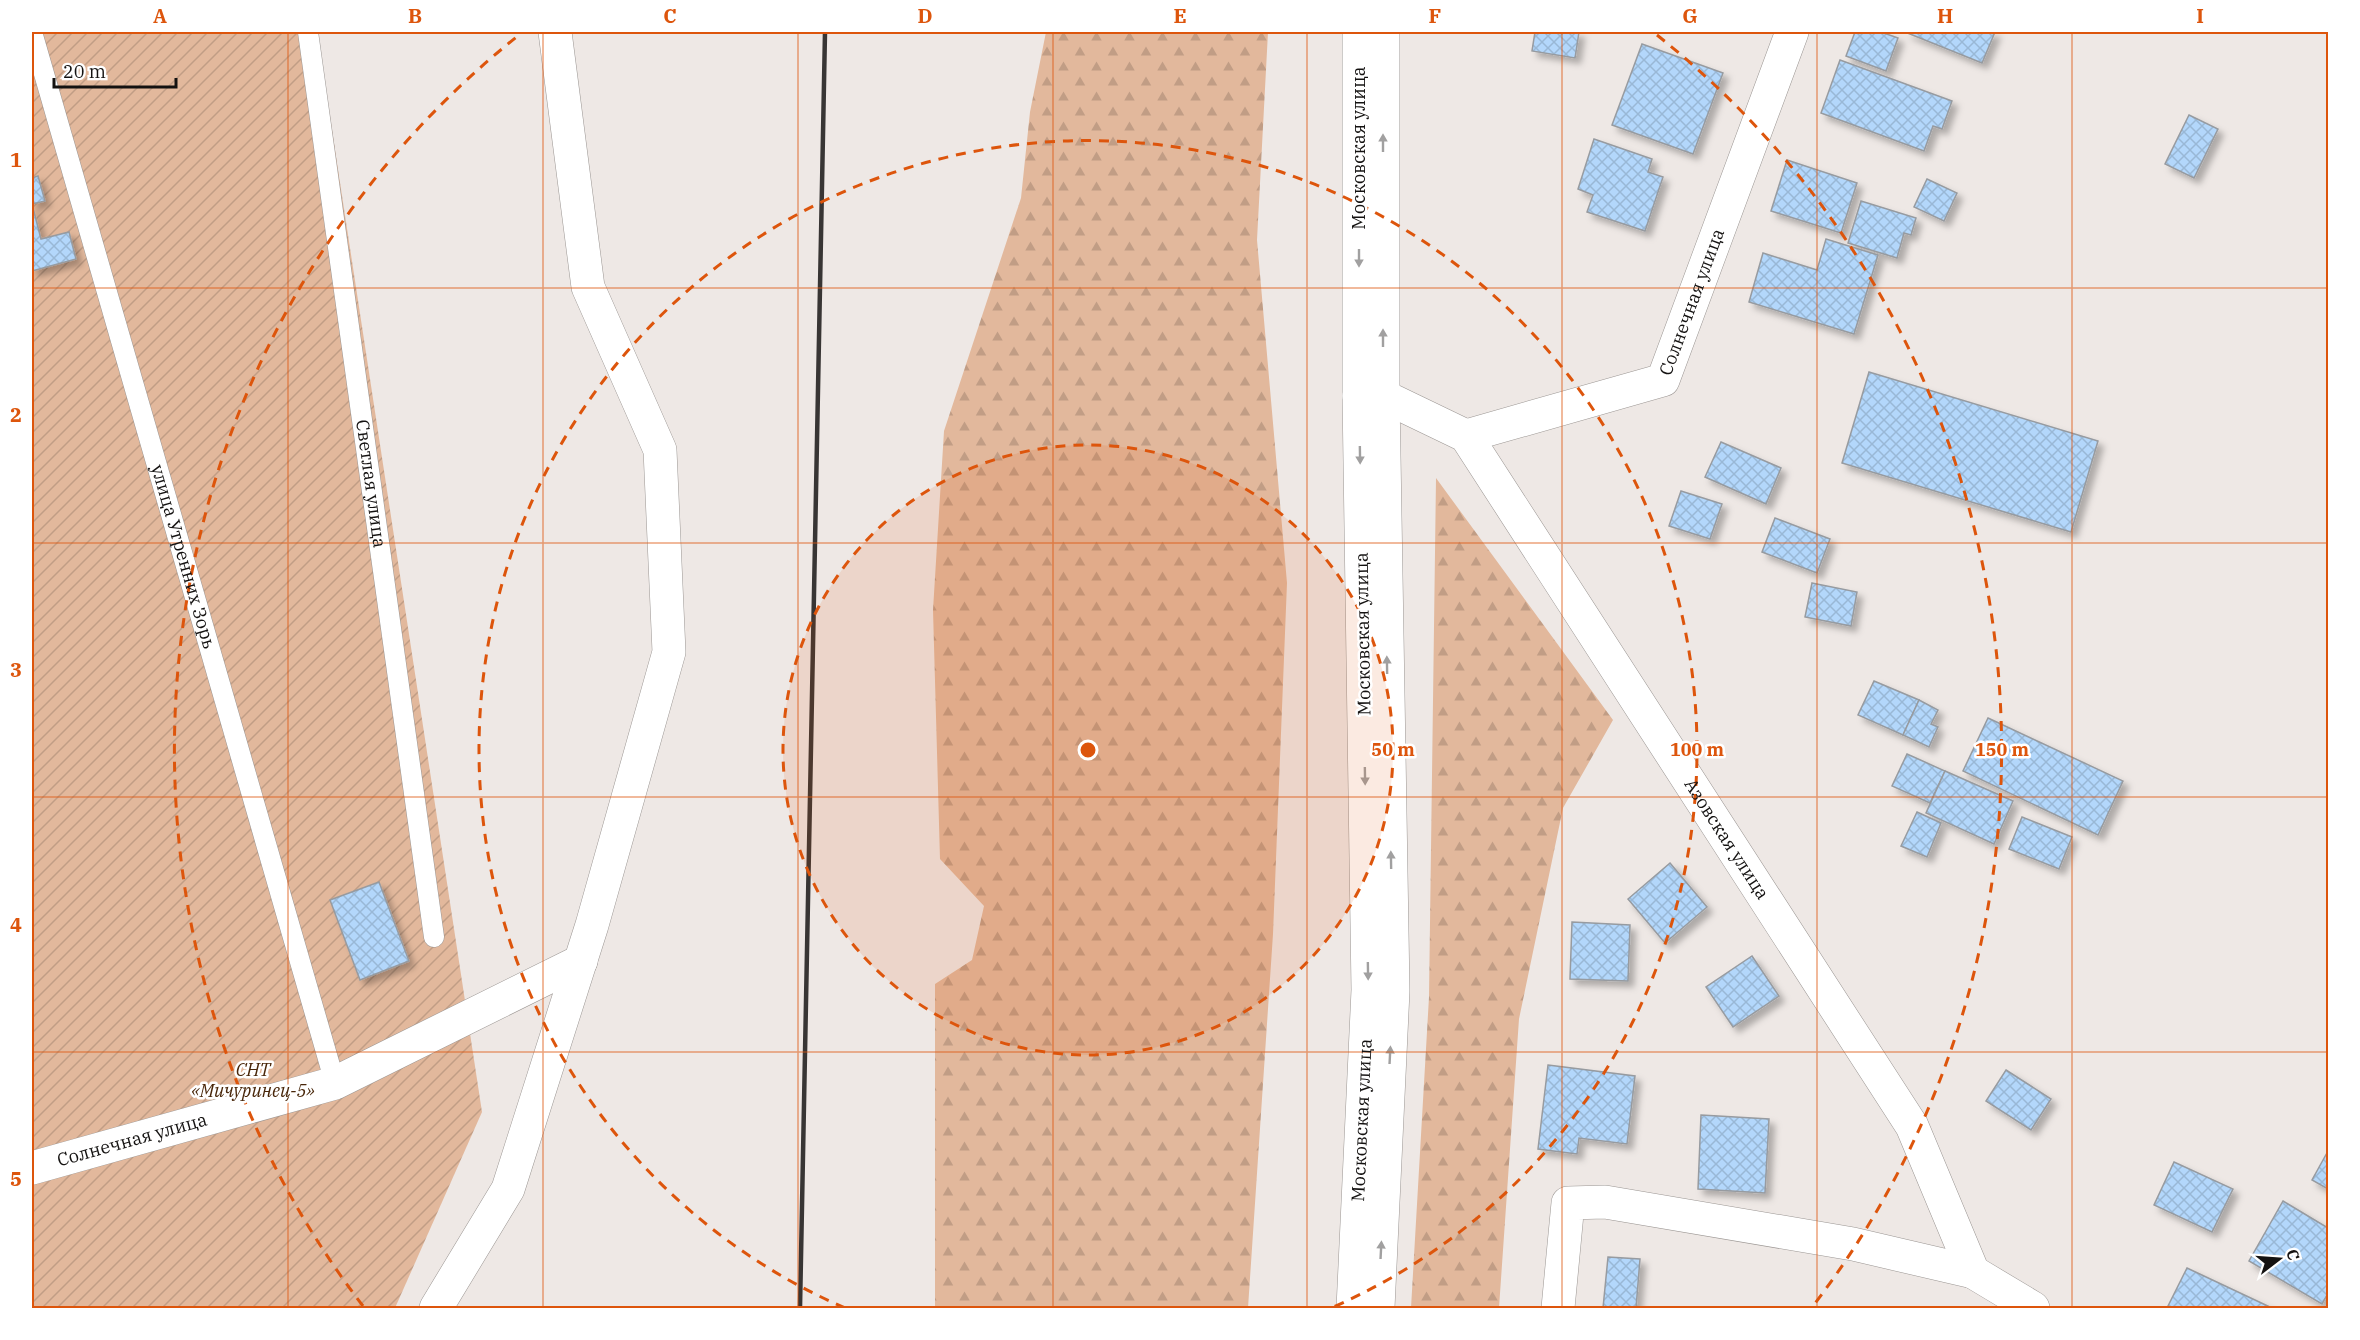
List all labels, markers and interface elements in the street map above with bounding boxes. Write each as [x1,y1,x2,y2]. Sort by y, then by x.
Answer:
text: A [153,2,167,29]
text: B [408,2,422,29]
text: C [663,2,677,29]
text: D [917,2,933,29]
text: E [1173,2,1187,29]
text: F [1429,2,1441,29]
text: G [1682,2,1698,29]
text: H [1937,2,1953,29]
text: I [2196,2,2204,29]
scale bar [54,51,176,89]
text: 20 m [63,60,106,83]
street label: Московская улица [1347,66,1370,230]
one-way arrow [1378,133,1388,152]
text: 1 [10,146,22,173]
street label: Солнечная улица [1654,225,1729,378]
one-way arrow [1354,248,1364,267]
one-way arrow [1378,328,1388,347]
text: 2 [10,401,22,428]
street label: Светлая улица [351,418,392,549]
one-way arrow [1355,445,1365,464]
street label: улица Утренних Зорь [146,462,221,652]
street label: Московская улица [1350,552,1375,716]
text: 3 [10,656,22,683]
one-way arrow [1383,656,1392,675]
text: 50 m [1371,738,1415,761]
text: 100 m [1670,738,1725,761]
text: 150 m [1975,738,2030,761]
centre of rings [1078,740,1098,760]
one-way arrow [1360,766,1370,785]
street label: Азовская улица [1679,774,1774,904]
one-way arrow [1386,851,1395,870]
text: 4 [10,911,22,938]
one-way arrow [1363,961,1373,980]
street label: Московская улица [1346,1038,1377,1202]
one-way arrow [1385,1046,1394,1065]
park label: СНТ «Мичуринец-5» [191,1058,315,1102]
street label: Солнечная улица [54,1107,210,1171]
text: 5 [10,1165,22,1192]
north arrow [2249,1229,2309,1289]
one-way arrow [1376,1241,1385,1260]
text: С [2282,1247,2304,1263]

